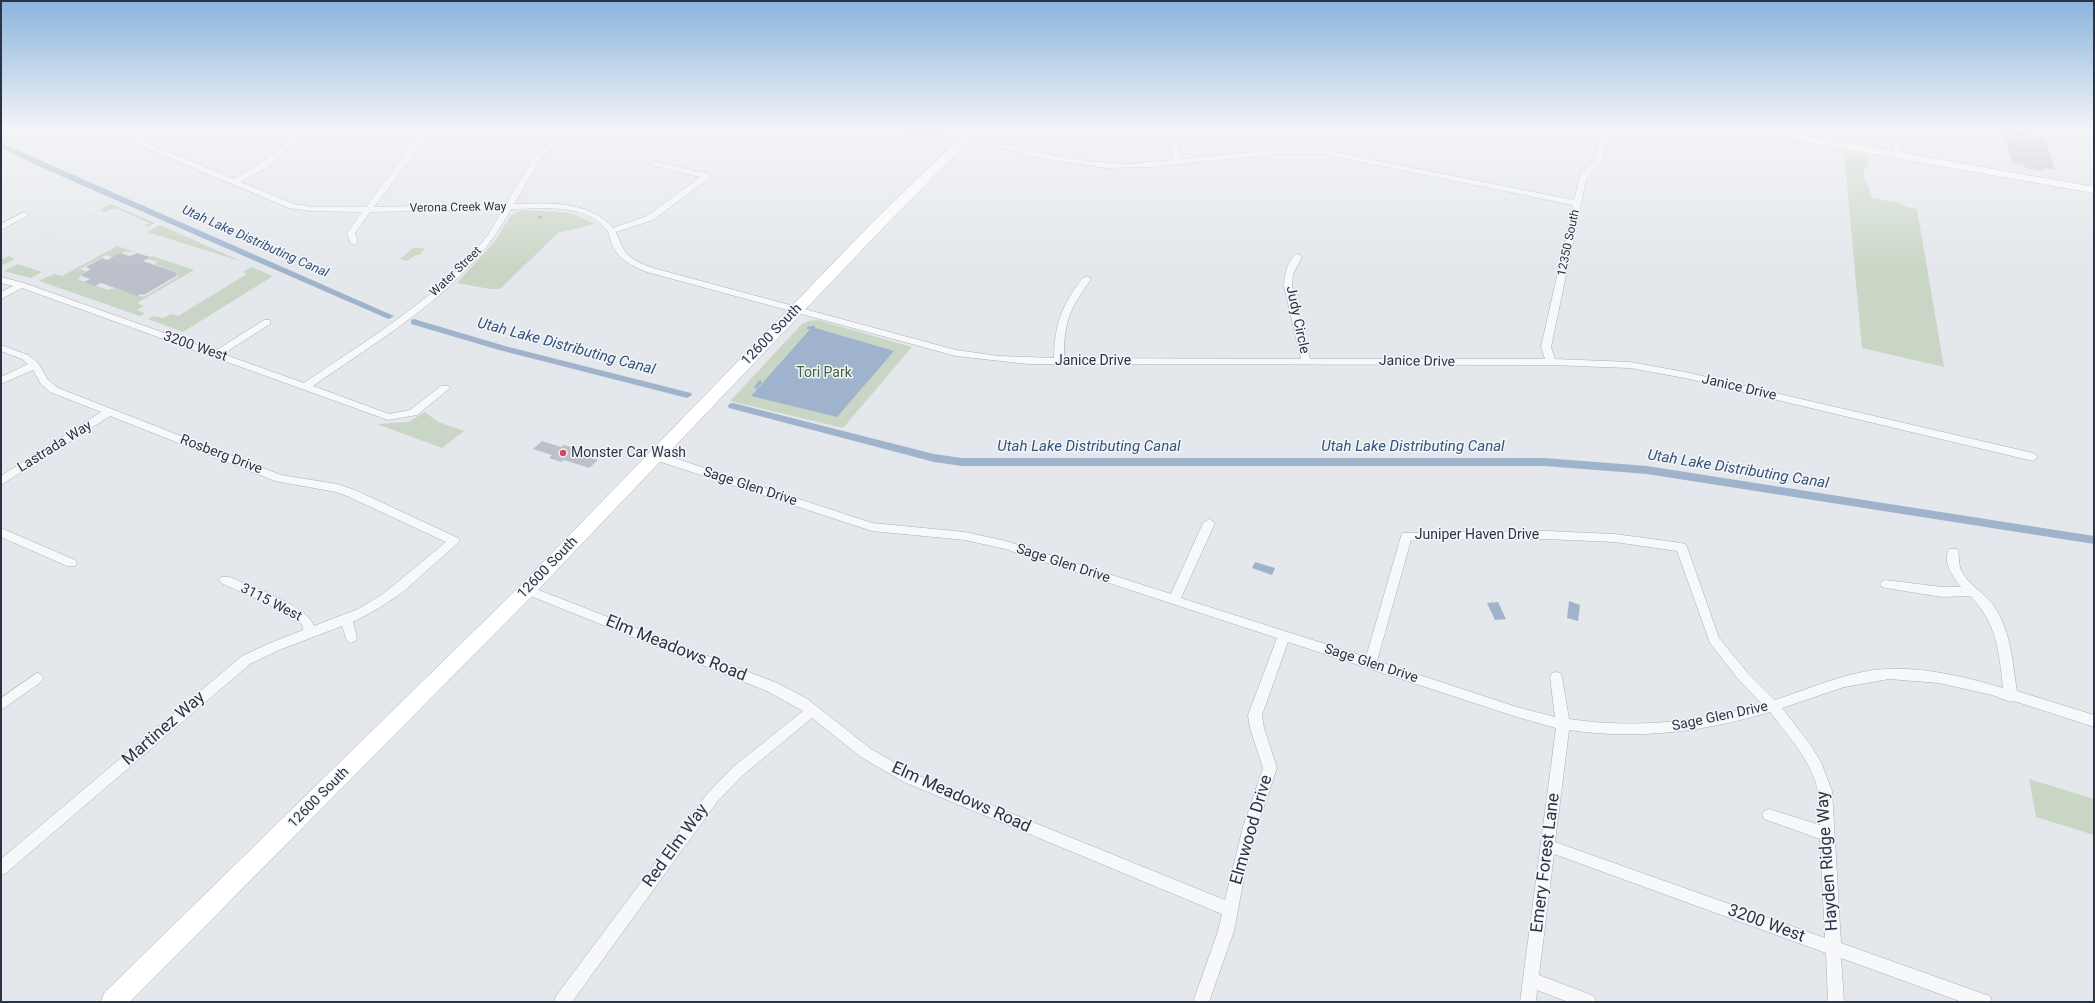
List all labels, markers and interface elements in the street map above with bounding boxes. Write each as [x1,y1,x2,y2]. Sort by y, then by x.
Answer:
street label: Verona Creek Way [409,200,507,216]
water label: Utah Lake Distributing Canal [179,203,331,281]
street label: 12350 South [1555,208,1583,278]
street label: Water Street [427,244,485,300]
street label: Judy Circle [1282,285,1312,355]
street label: 12600 South [738,301,806,369]
water label: Utah Lake Distributing Canal [475,315,657,379]
street label: 3200 West [161,328,229,366]
street label: Janice Drive [1055,353,1131,369]
street label: Janice Drive [1379,353,1455,371]
park label: Tori Park [796,365,852,381]
street label: Janice Drive [1700,371,1778,405]
street label: Lastrada Way [15,418,95,476]
street label: Rosberg Drive [178,432,264,478]
water label: Utah Lake Distributing Canal [997,438,1181,456]
water label: Utah Lake Distributing Canal [1321,438,1505,456]
place label: Monster Car Wash [571,445,686,461]
water label: Utah Lake Distributing Canal [1646,447,1830,493]
marker: Monster Car Wash [558,448,568,458]
street label: Sage Glen Drive [701,464,799,510]
street label: Juniper Haven Drive [1415,527,1539,543]
street label: 12600 South [514,534,582,602]
street label: Sage Glen Drive [1014,541,1112,587]
street label: 3115 West [238,580,304,626]
street label: Elm Meadows Road [603,611,749,687]
street label: Sage Glen Drive [1322,641,1420,687]
street label: Martinez Way [118,688,210,770]
street label: Sage Glen Drive [1670,699,1770,735]
street label: Elm Meadows Road [888,758,1034,838]
street label: 12600 South [285,764,353,832]
street label: Elmwood Drive [1227,773,1277,887]
street label: Hayden Ridge Way [1813,790,1843,932]
street label: Emery Forest Lane [1527,792,1565,934]
street label: Red Elm Way [639,800,713,892]
street label: 3200 West [1725,901,1807,947]

